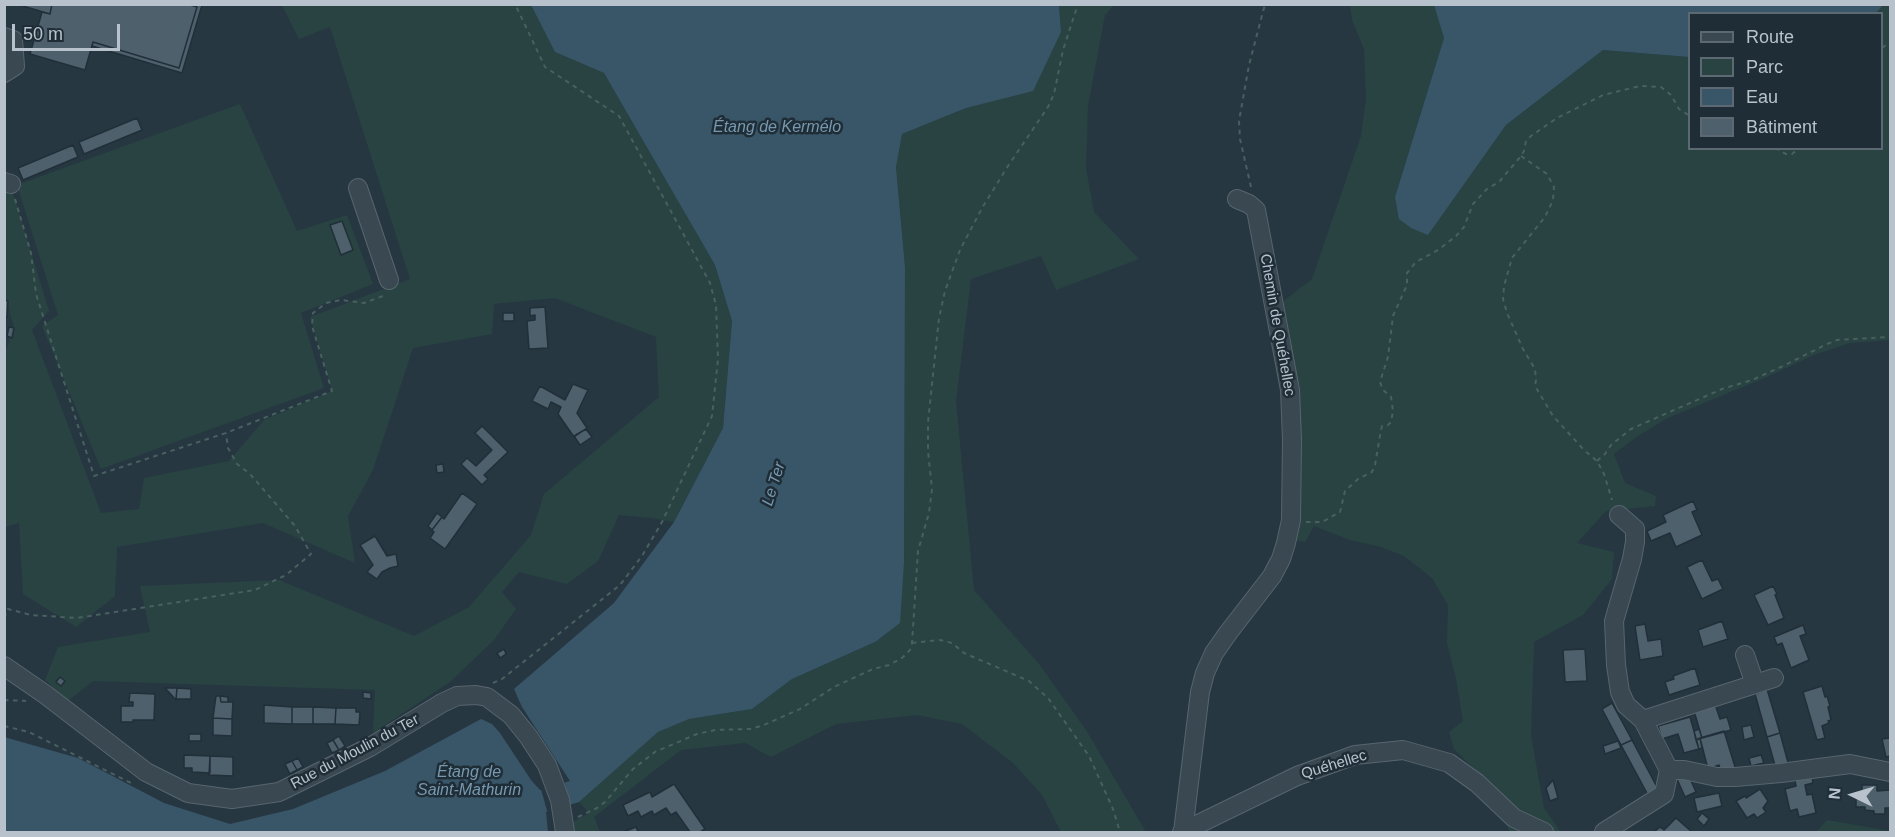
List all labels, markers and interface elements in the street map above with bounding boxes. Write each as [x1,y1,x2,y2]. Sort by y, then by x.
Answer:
scale bar [15,12,123,50]
legend [1688,12,1883,150]
text: 50 m [23,24,63,44]
text: Route [1746,27,1794,47]
text: Parc [1746,57,1783,77]
text: Eau [1746,87,1778,107]
text: Bâtiment [1746,117,1817,137]
water label: Étang de Kermélo [713,118,841,138]
street label: Chemin de Quéhellec [1256,252,1298,398]
water label: Le Ter [758,460,790,508]
street label: Rue du Moulin du Ter [288,711,422,793]
street label: Quéhellec [1299,747,1369,783]
water label: Étang de Saint-Mathurin [417,763,521,801]
north arrow [1823,765,1883,825]
text: N [1826,787,1844,800]

